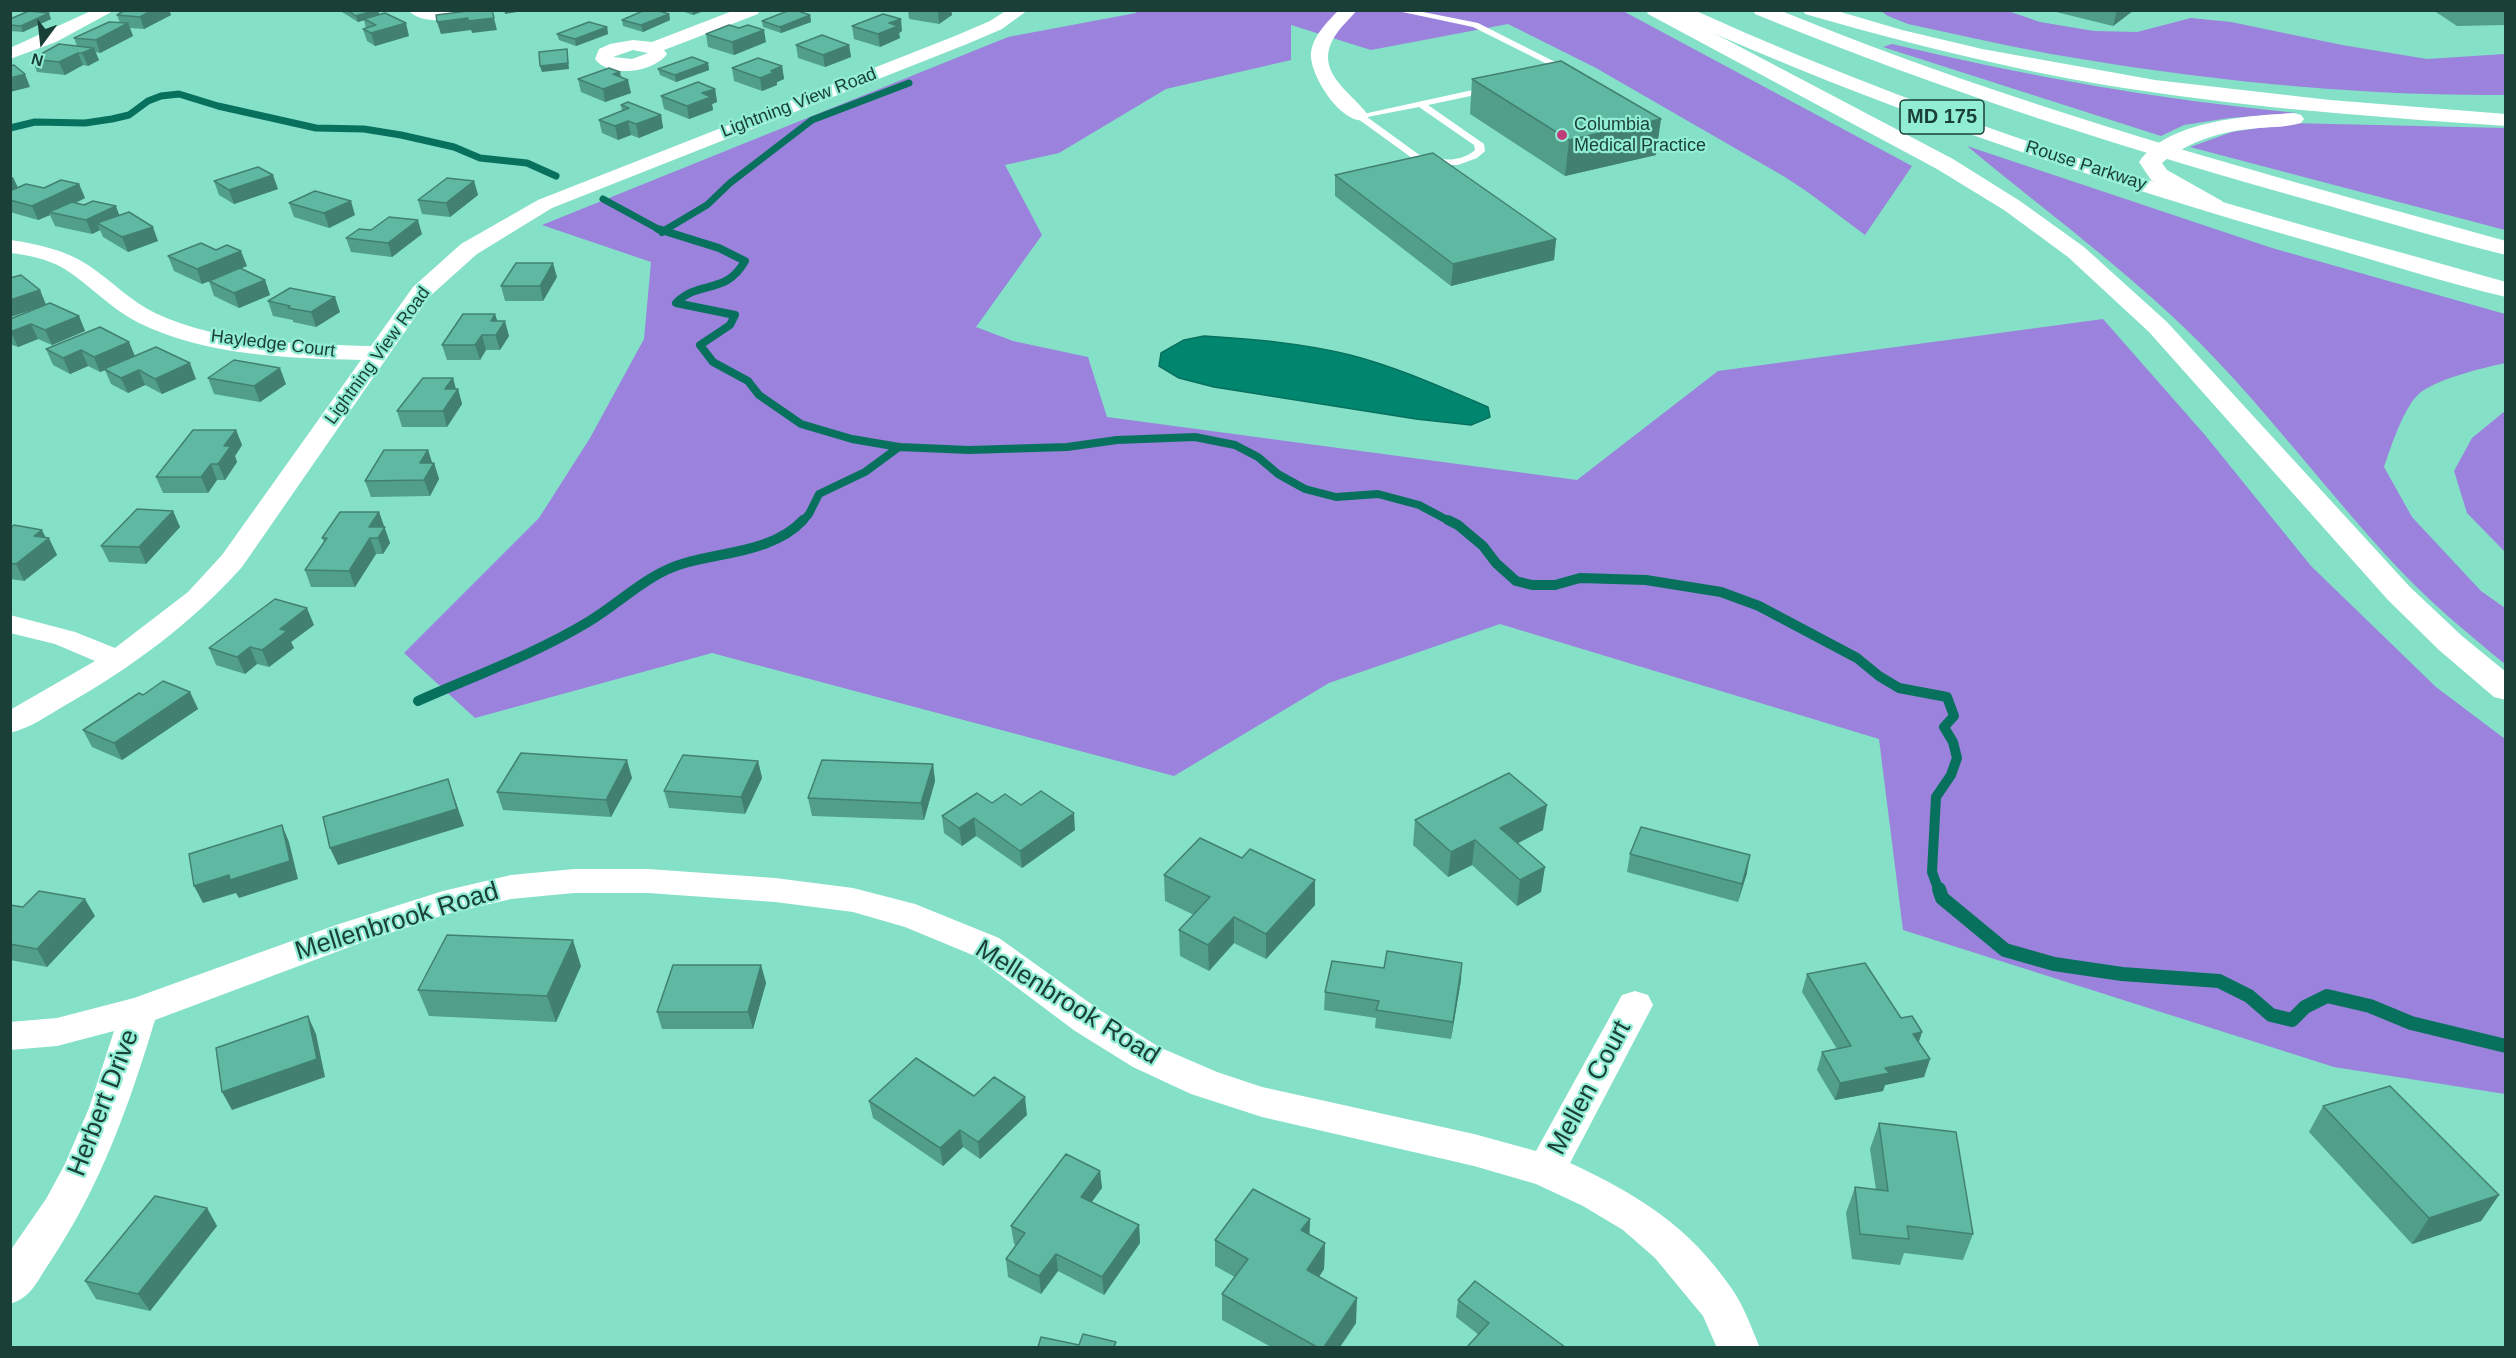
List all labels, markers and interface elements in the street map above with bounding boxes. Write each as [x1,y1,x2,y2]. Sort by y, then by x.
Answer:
north arrow [12,12,72,72]
text: N [29,50,45,70]
street label: Lightning View Road [718,63,880,143]
road number: MD 175 [1900,100,1984,134]
place label: Columbia Medical Practice [1574,114,1706,156]
marker: Columbia Medical Practice [1555,128,1569,142]
street label: Rouse Parkway [2023,136,2149,196]
street label: Lightning View Road [321,283,435,429]
street label: Hayledge Court [210,326,336,362]
street label: Mellenbrook Road [292,876,502,968]
street label: Mellenbrook Road [969,934,1165,1072]
street label: Mellen Court [1542,1016,1638,1160]
street label: Herbert Drive [62,1025,146,1181]

